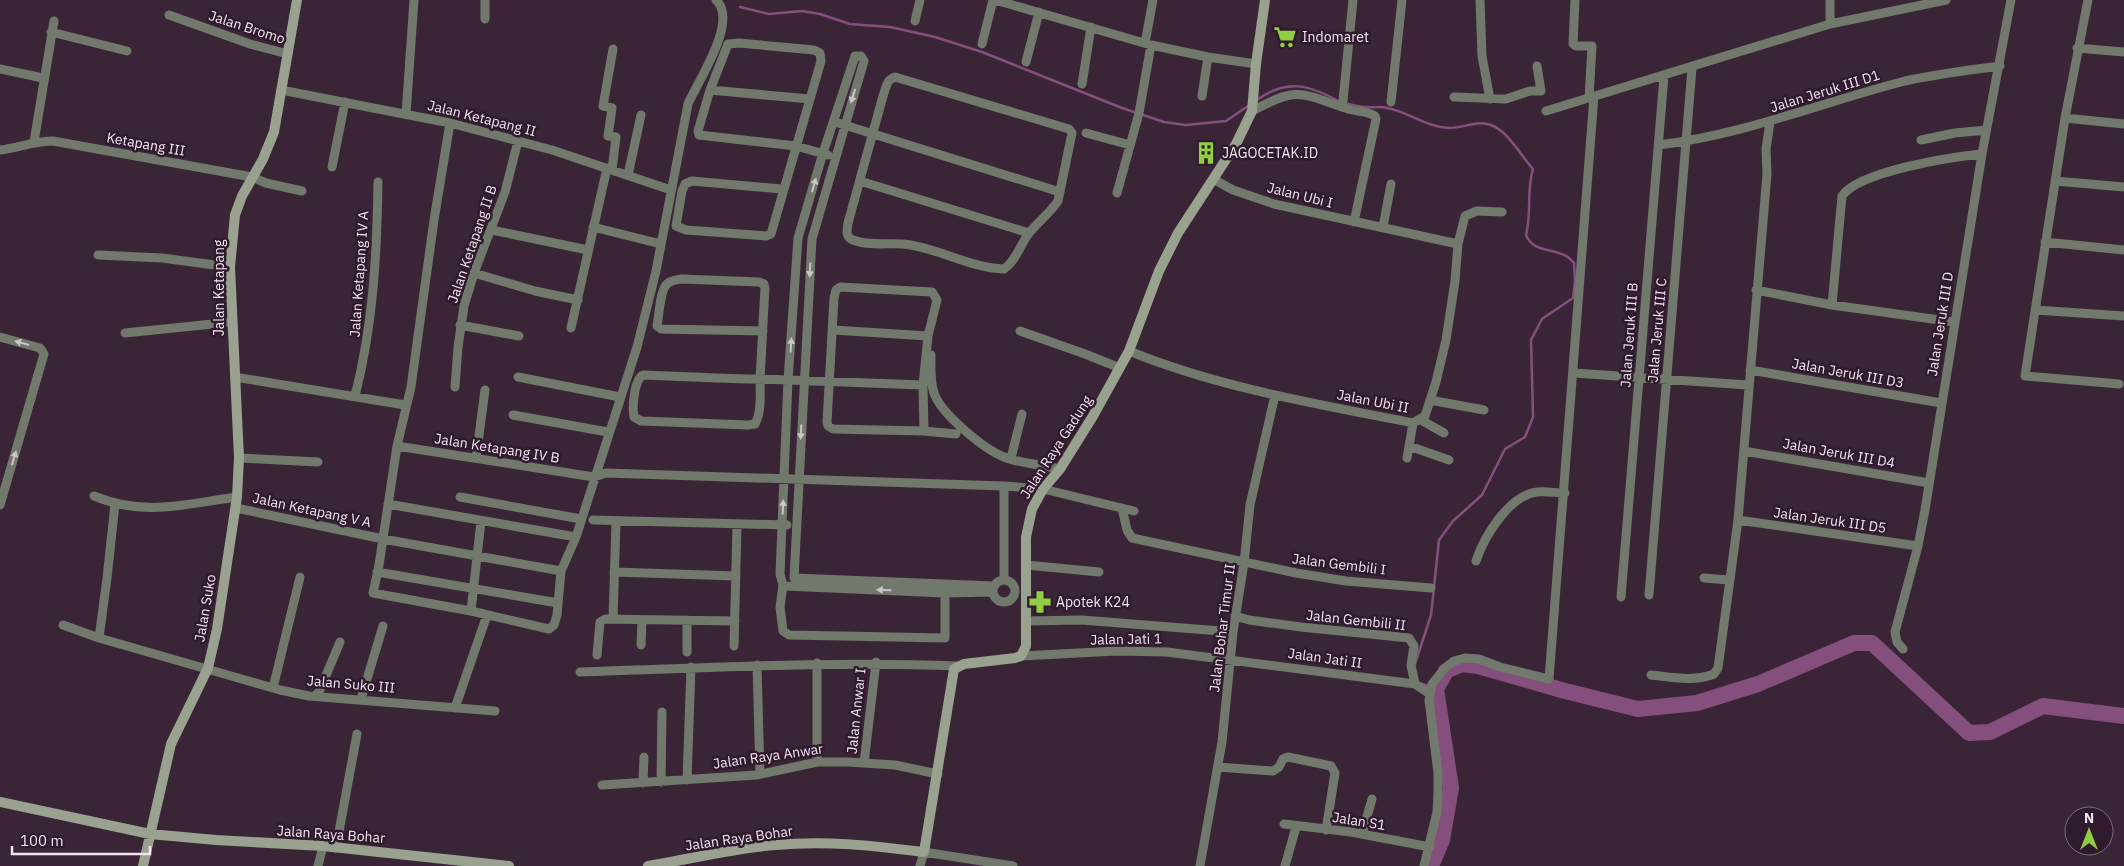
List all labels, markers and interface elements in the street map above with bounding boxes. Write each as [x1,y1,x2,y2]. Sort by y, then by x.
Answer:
street label: Jalan Bromo [207,6,288,48]
supermarket icon: Indomaret [1272,24,1298,50]
place label: Indomaret [1302,28,1369,46]
street label: Jalan Jeruk III D1 [1768,66,1882,116]
one-way arrow [849,89,857,104]
street label: Jalan Ketapang II [426,96,538,140]
street label: Ketapang III [105,128,187,160]
building icon: JAGOCETAK.ID [1193,140,1219,166]
place label: JAGOCETAK.ID [1222,144,1318,162]
one-way arrow [810,177,818,192]
street label: Jalan Ubi I [1265,178,1335,212]
street label: Jalan Ketapang II B [443,183,501,305]
street label: Jalan Ketapang IV A [346,210,372,338]
street label: Jalan Ketapang [210,239,228,336]
one-way arrow [806,262,814,278]
street label: Jalan Jeruk III D [1923,271,1957,377]
street label: Jalan Jeruk III C [1643,277,1671,383]
street label: Jalan Jeruk III B [1616,282,1642,388]
one-way arrow [787,337,795,353]
one-way arrow [14,339,29,347]
street label: Jalan Jeruk III D3 [1790,354,1906,392]
street label: Jalan Ubi II [1336,385,1410,417]
street label: Jalan Raya Gadung [1016,391,1096,502]
one-way arrow [797,425,805,441]
street label: Jalan Ketapang IV B [433,429,561,467]
street label: Jalan Jeruk III D4 [1781,434,1897,472]
one-way arrow [10,450,18,465]
street label: Jalan Ketapang V A [251,489,373,531]
one-way arrow [780,499,788,515]
street label: Jalan Jeruk III D5 [1772,503,1888,537]
street label: Jalan Gembili I [1291,549,1387,579]
street label: Jalan Bohar Timur II [1205,563,1239,693]
street label: Jalan Suko [190,573,220,643]
one-way arrow [876,586,892,594]
pharmacy icon: Apotek K24 [1027,589,1053,615]
place label: Apotek K24 [1056,593,1130,611]
street label: Jalan Gembili II [1305,606,1407,634]
street label: Jalan Jati 1 [1090,629,1162,649]
street label: Jalan Jati II [1287,644,1363,672]
street label: Jalan Anwar I [843,667,869,755]
street label: Jalan Suko III [306,671,396,697]
street label: Jalan Raya Anwar [712,739,824,773]
north arrow [2064,806,2114,856]
street label: Jalan S1 [1331,808,1387,834]
text: N [2084,809,2094,827]
street label: Jalan Raya Bohar [276,821,386,847]
street label: Jalan Raya Bohar [684,822,794,854]
scale bar [12,824,150,856]
text: 100 m [20,831,64,850]

